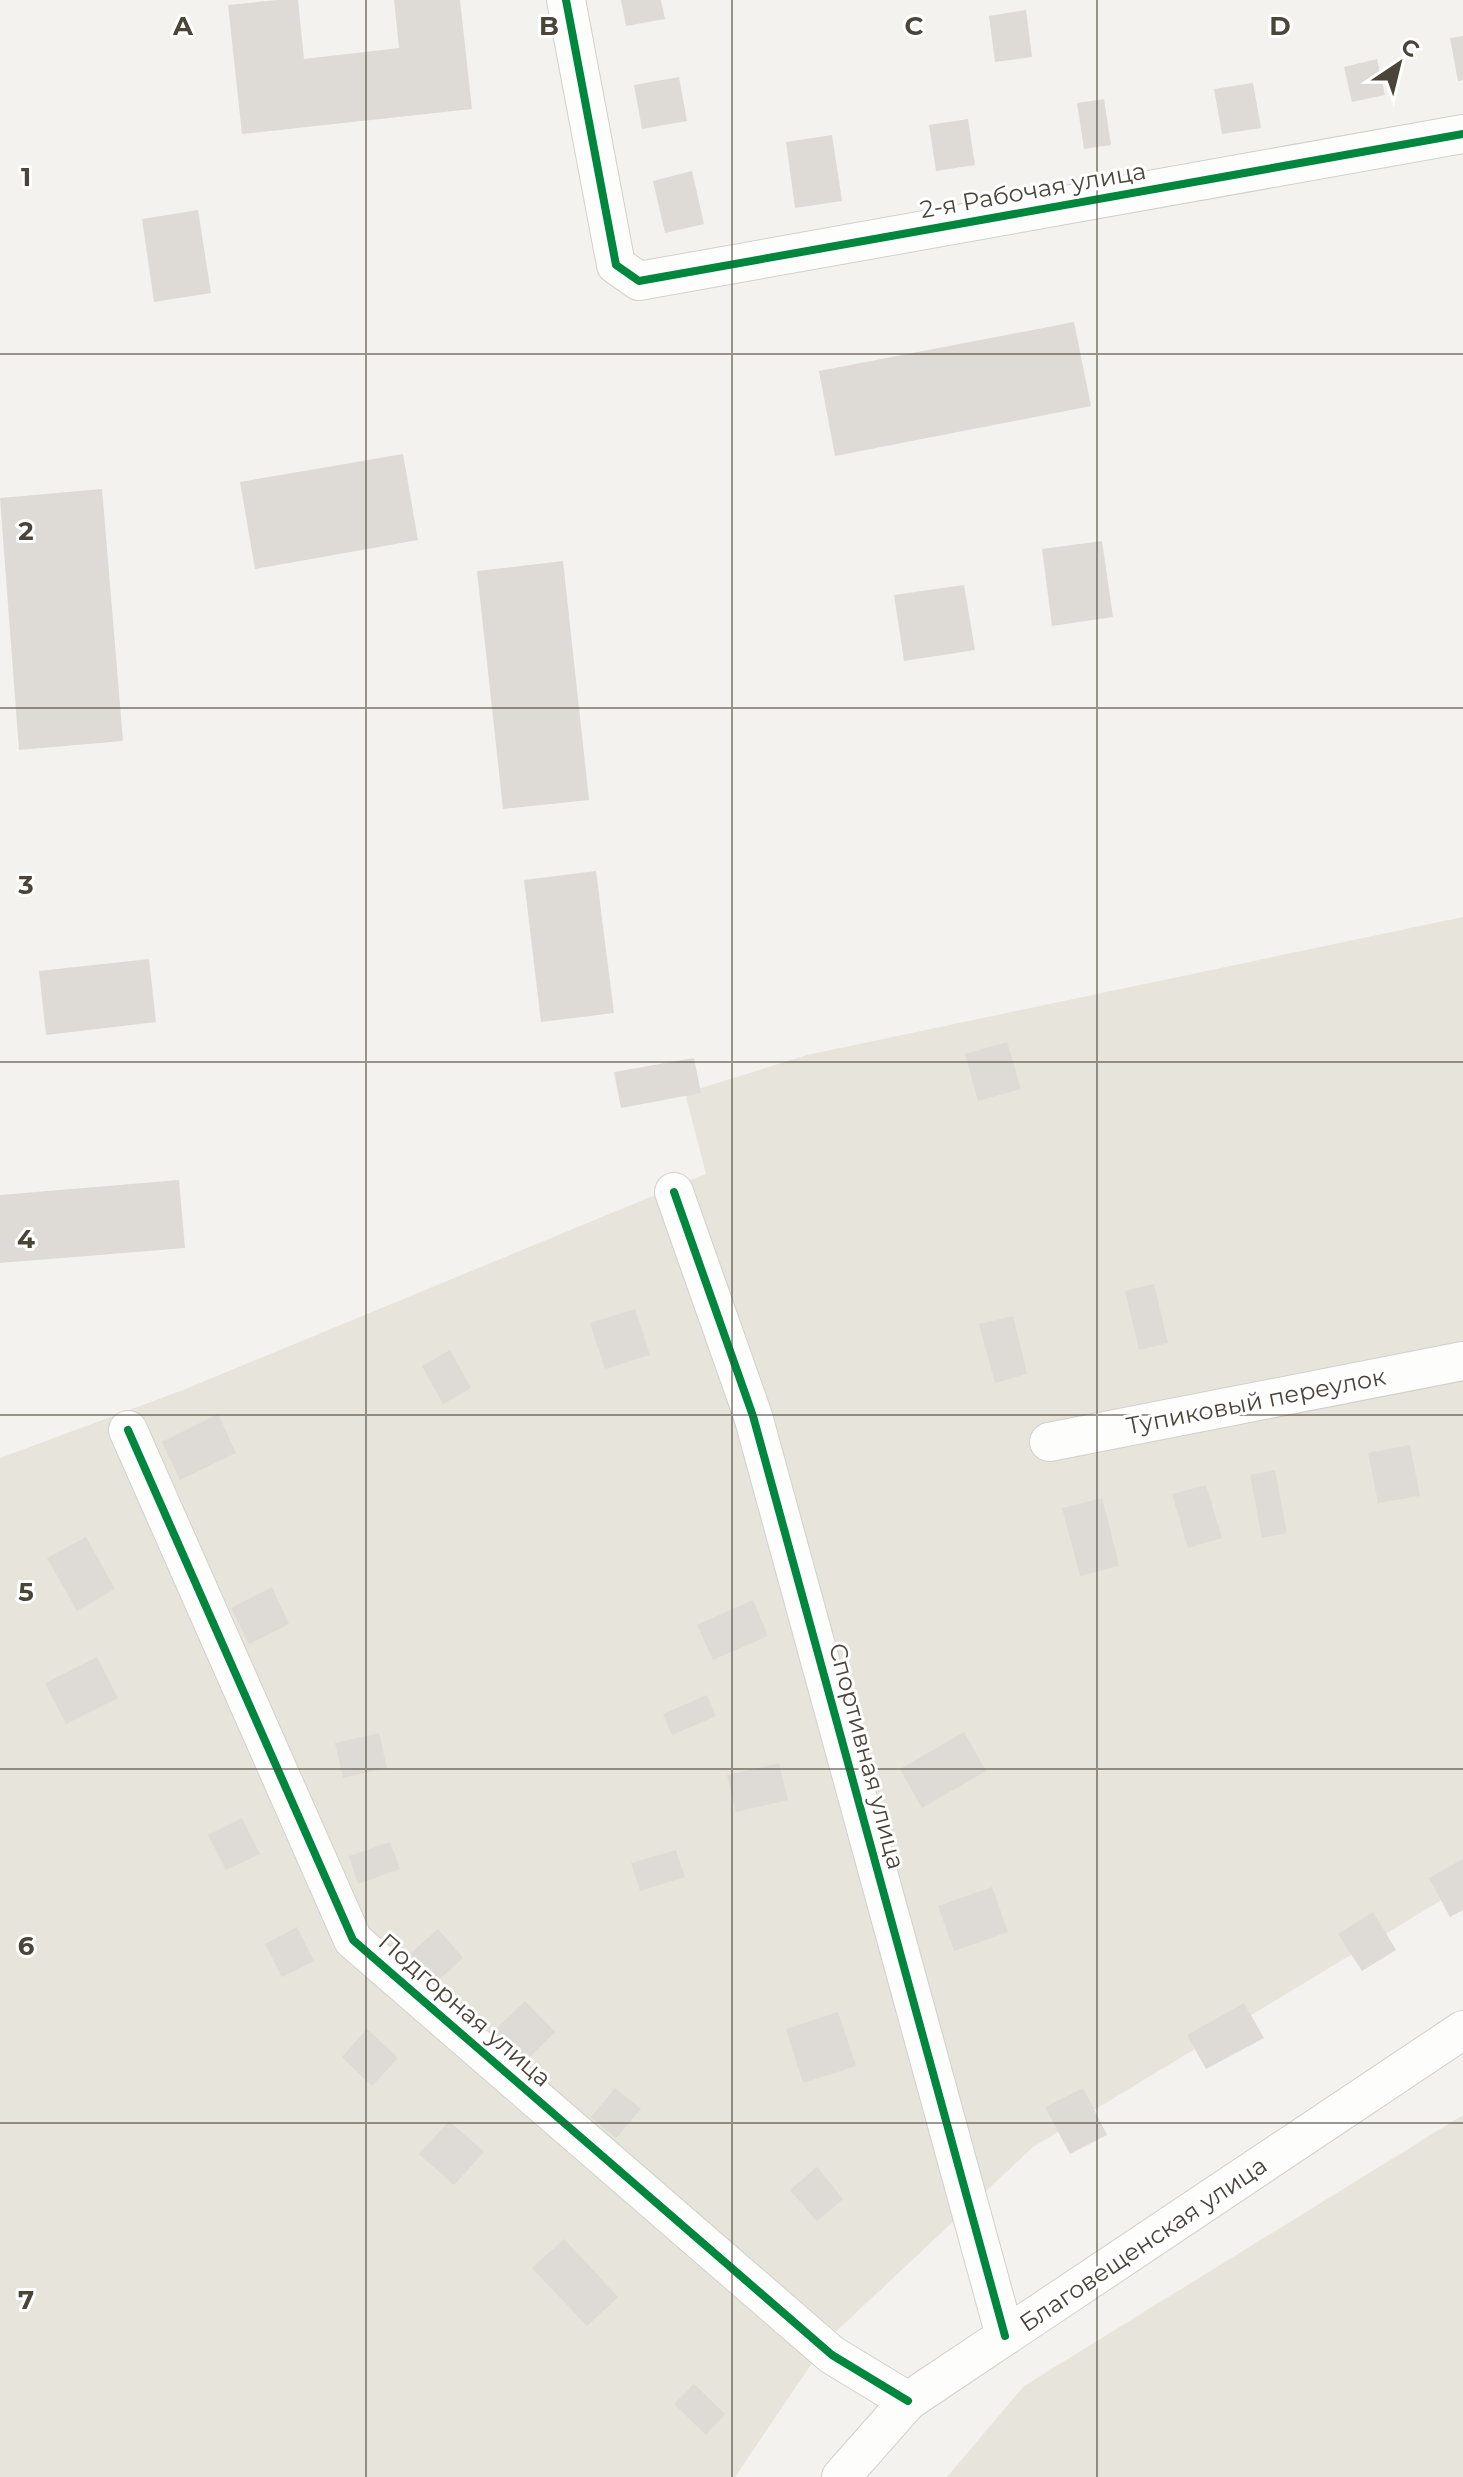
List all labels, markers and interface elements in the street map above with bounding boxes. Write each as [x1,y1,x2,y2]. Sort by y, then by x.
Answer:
text: A [172,10,194,42]
text: B [539,10,559,42]
text: C [905,10,924,42]
text: D [1269,10,1291,42]
north arrow [1359,24,1439,104]
text: С [1396,32,1424,64]
street label: 2-я Рабочая улица [918,156,1148,224]
text: 1 [21,161,31,193]
text: 2 [18,515,34,547]
text: 3 [17,869,34,901]
text: 4 [17,1223,35,1255]
street label: Тупиковый переулок [1124,1362,1388,1440]
text: 5 [18,1576,34,1608]
street label: Спортивная улица [823,1640,911,1872]
street label: Подгорная улица [373,1927,557,2093]
text: 6 [18,1930,35,1962]
street label: Благовещенская улица [1014,2150,1272,2338]
text: 7 [18,2284,34,2316]

